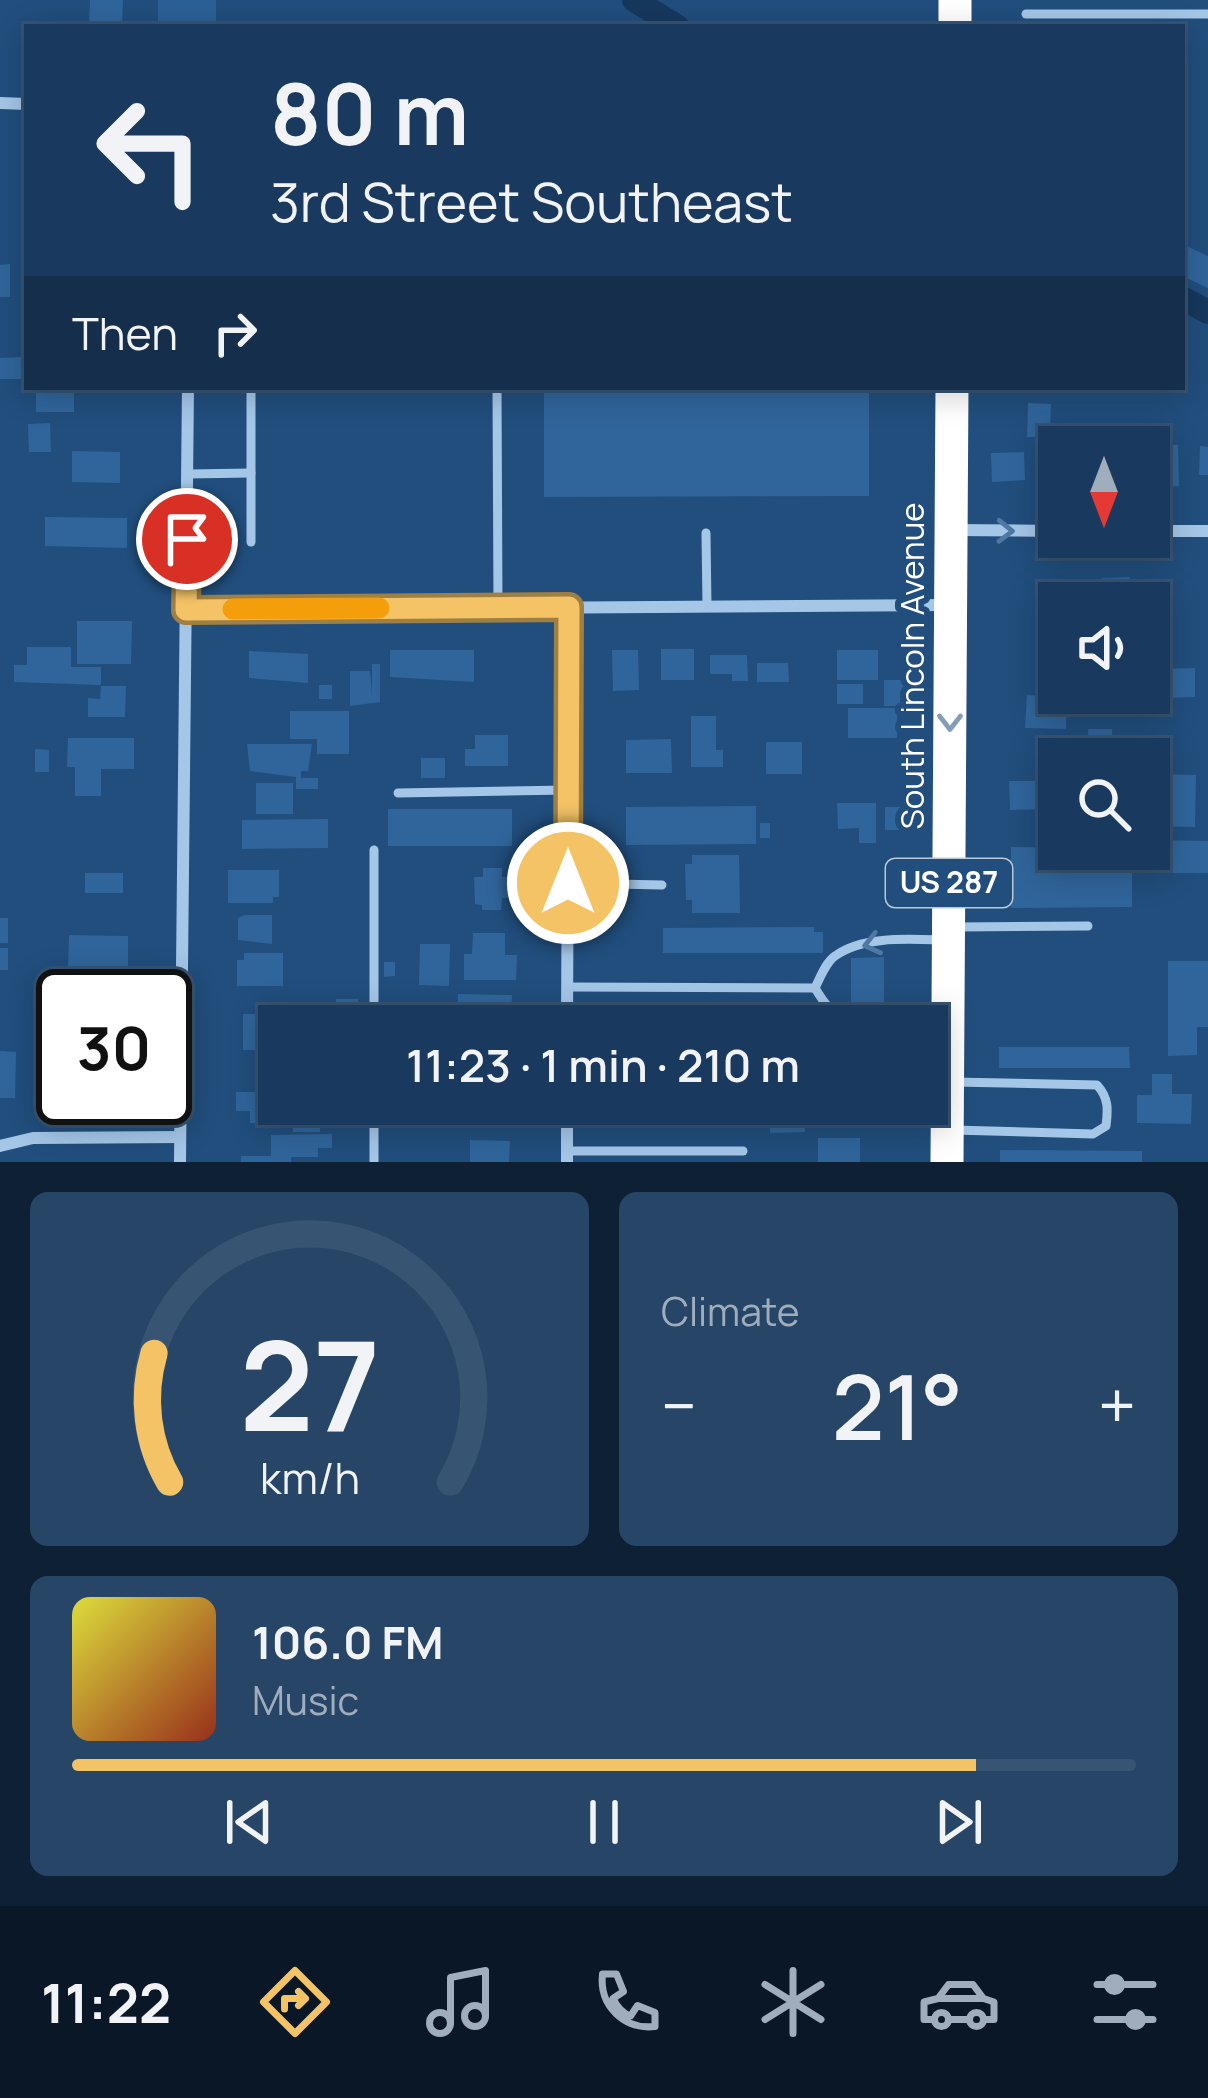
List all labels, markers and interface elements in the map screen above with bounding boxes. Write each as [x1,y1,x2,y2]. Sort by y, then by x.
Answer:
text: 80 m [270,55,469,170]
icon: left [72,72,228,228]
text: 3rd Street Southeast [270,164,793,238]
icon: right [202,300,268,366]
text: Then [72,302,178,364]
north arrow [1038,426,1170,558]
map controls [1038,426,1170,870]
pin [136,488,238,590]
street label: South Lincoln Avenue [889,502,934,830]
icon: arrive [154,506,220,572]
one-way arrow [996,517,1015,543]
button: sound [1038,582,1170,714]
one-way arrow [937,714,963,732]
button: search [1038,738,1170,870]
position arrow [505,820,631,946]
road number: US 287 [886,859,1012,907]
one-way arrow [862,930,883,955]
speed limit sign: 30 [36,969,192,1125]
text: 11:23 · 1 min · 210 m [406,1034,800,1096]
text: Climate [661,1284,800,1338]
text: 27 [239,1298,380,1468]
text: 21° [832,1344,963,1467]
text: − [661,1360,697,1450]
text: + [1098,1360,1136,1450]
text: km/h [260,1448,359,1507]
text: 106.0 FM [252,1611,444,1673]
text: Music [252,1673,359,1727]
icon: previous [216,1789,282,1855]
icon: pause [571,1789,637,1855]
icon: next [926,1789,992,1855]
icon: directions [253,1960,337,2044]
icon: music [419,1960,503,2044]
icon: phone [585,1960,669,2044]
icon: climate [751,1960,835,2044]
icon: car [917,1960,1001,2044]
icon: filters [1083,1960,1167,2044]
text: 11:22 [41,1965,171,2039]

